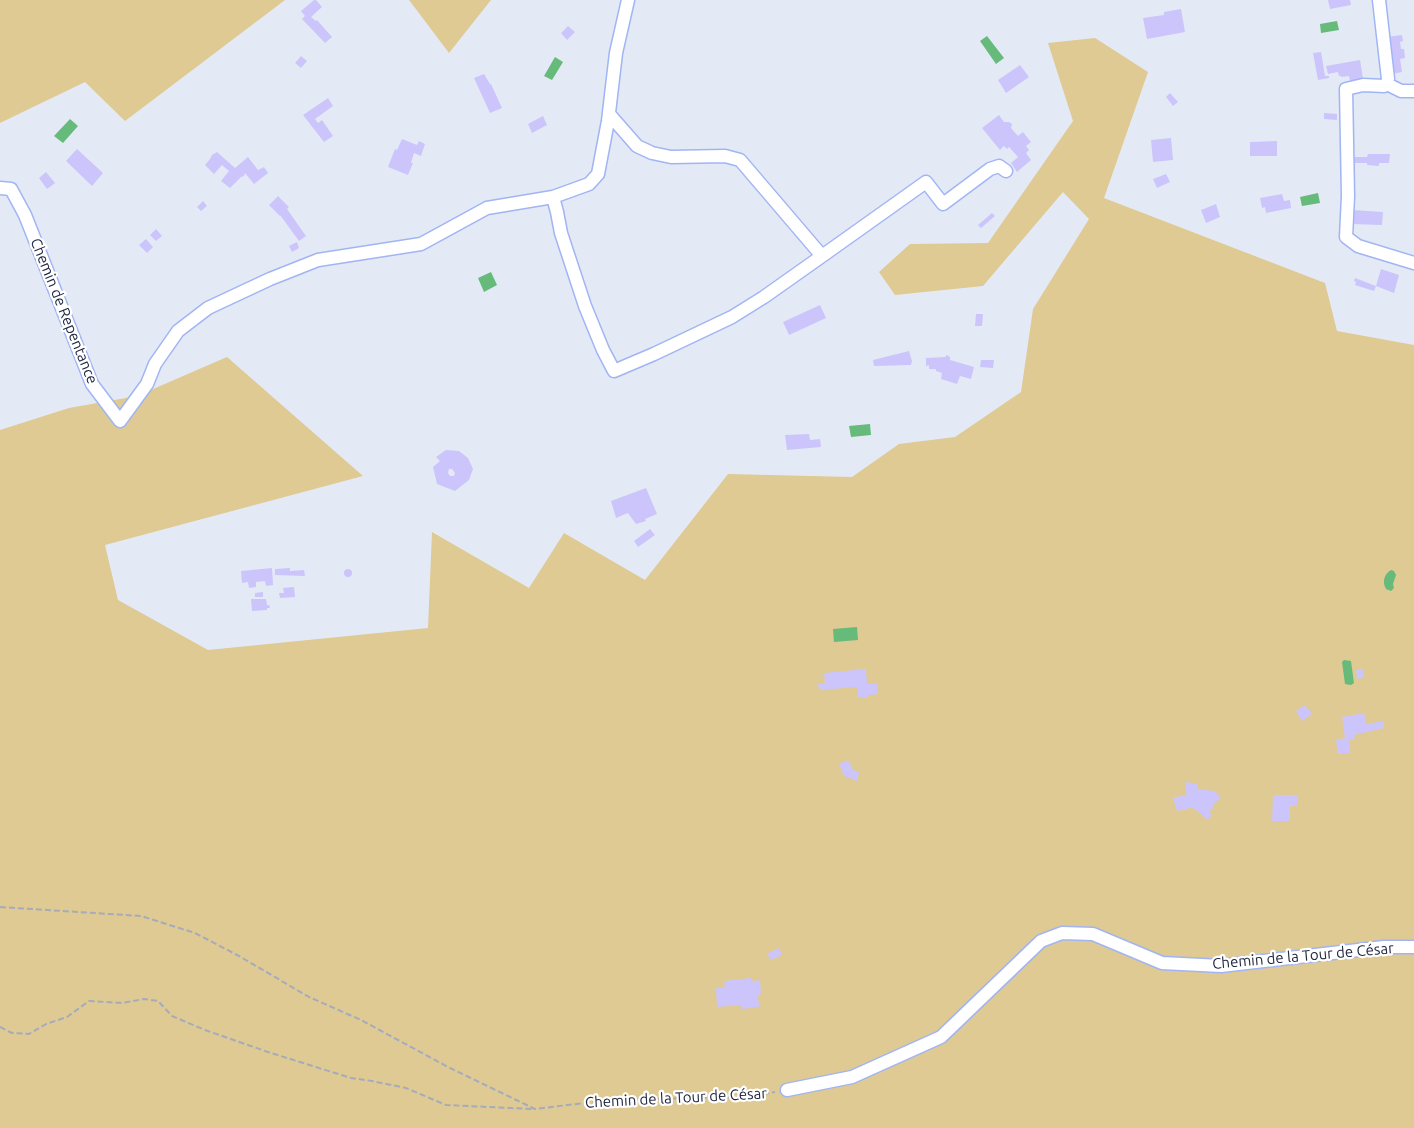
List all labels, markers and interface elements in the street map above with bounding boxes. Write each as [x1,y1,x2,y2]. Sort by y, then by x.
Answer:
street label: Chemin de Repentance [26,235,102,387]
street label: Chemin de la Tour de César [1211,939,1395,973]
street label: Chemin de la Tour de César [585,1084,767,1112]

